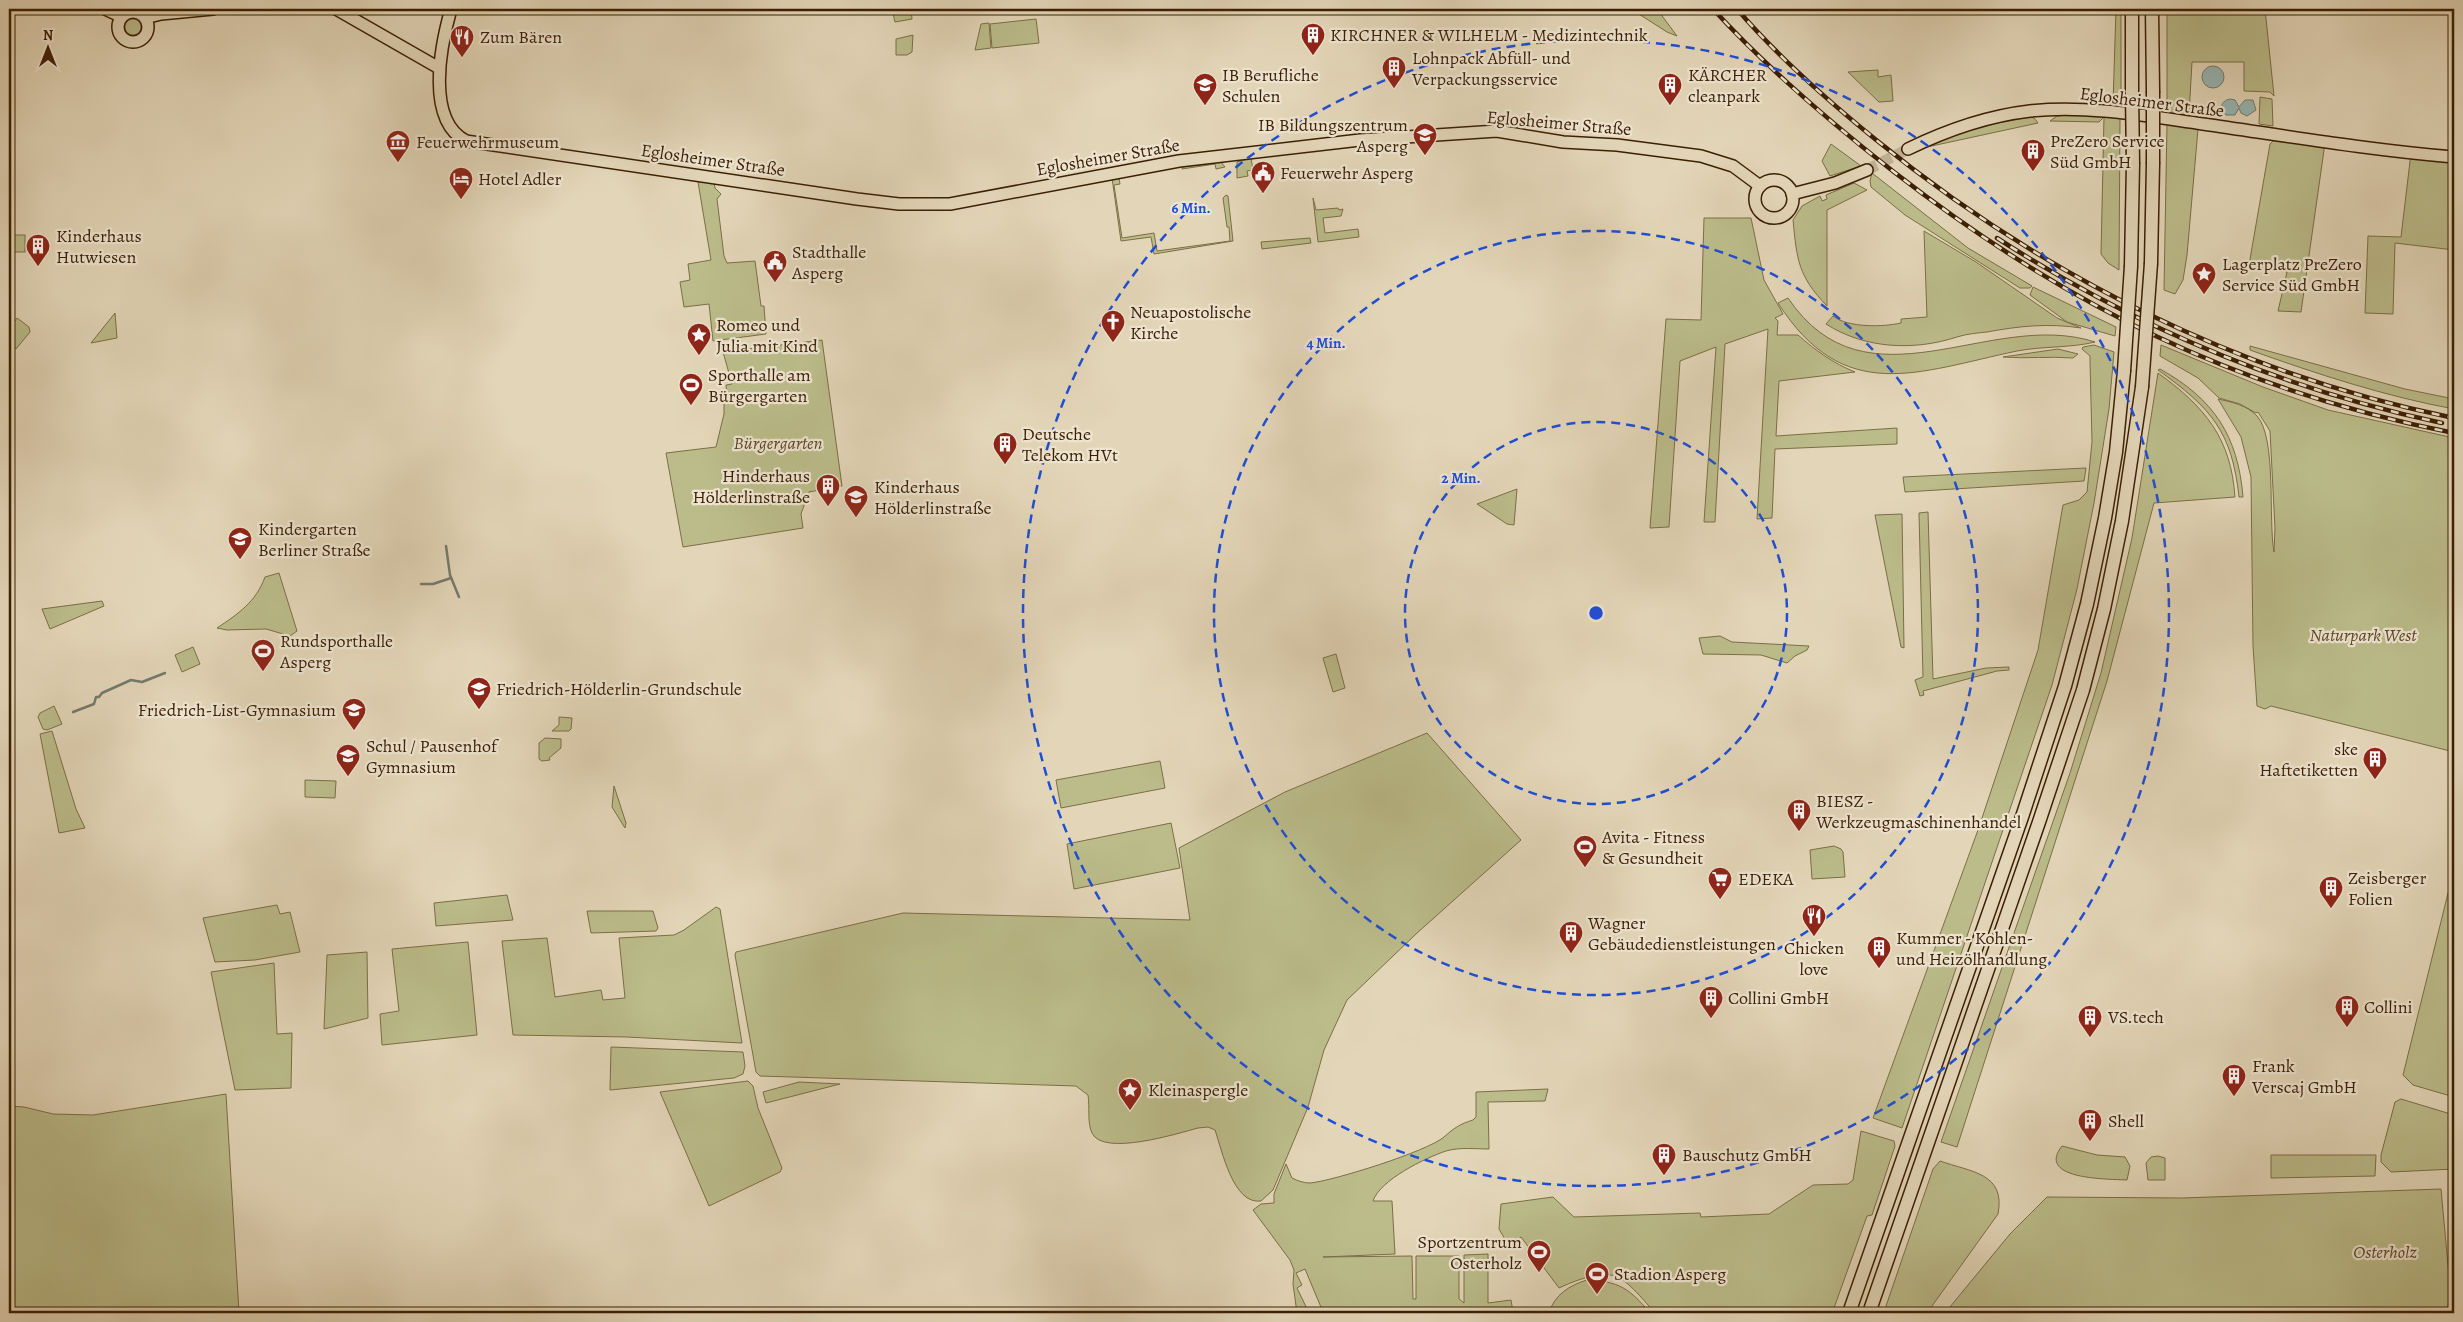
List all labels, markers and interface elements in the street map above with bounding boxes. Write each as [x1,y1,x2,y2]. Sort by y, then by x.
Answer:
north arrow [22,22,72,72]
building icon: KIRCHNER & WILHELM - Medizintechnik [1300,22,1326,56]
place label: KIRCHNER & WILHELM - Medizintechnik [1330,23,1648,47]
restaurant icon: Zum Bären [449,24,475,58]
place label: Zum Bären [480,25,562,49]
text: N [43,26,53,45]
place label: Lohnpack Abfüll- und Verpackungsservice [1411,46,1571,91]
building icon: Lohnpack Abfüll- und Verpackungsservice [1381,55,1407,89]
place label: IB Berufliche Schulen [1222,63,1319,108]
place label: KÄRCHER cleanpark [1688,63,1767,108]
school or university icon: IB Berufliche Schulen [1192,72,1218,106]
building icon: KÄRCHER cleanpark [1657,72,1683,106]
street label: Eglosheimer Straße [2079,81,2225,123]
street label: Eglosheimer Straße [1486,105,1632,141]
place label: IB Bildungszentrum Asperg [1258,113,1408,158]
school or university icon: IB Bildungszentrum Asperg [1412,122,1438,156]
museum icon: Feuerwehrmuseum [385,129,411,163]
place label: PreZero Service Süd GmbH [2050,129,2165,174]
place label: Feuerwehrmuseum [416,130,559,154]
street label: Eglosheimer Straße [1034,133,1182,181]
street label: Eglosheimer Straße [640,138,786,182]
building icon: PreZero Service Süd GmbH [2020,138,2046,172]
public building icon: Feuerwehr Asperg [1250,160,1276,194]
place label: Feuerwehr Asperg [1280,161,1413,185]
hotel icon: Hotel Adler [448,166,474,200]
place label: Hotel Adler [478,167,561,191]
text: 6 Min. [1171,198,1211,218]
place label: Kinderhaus Hutwiesen [56,224,142,269]
building icon: Kinderhaus Hutwiesen [25,233,51,267]
place label: Stadthalle Asperg [791,240,866,285]
public building icon: Stadthalle Asperg [762,249,788,283]
place label: Lagerplatz PreZero Service Süd GmbH [2222,252,2362,297]
place icon: Lagerplatz PreZero Service Süd GmbH [2191,261,2217,295]
place label: Neuapostolische Kirche [1130,300,1251,345]
church icon: Neuapostolische Kirche [1100,309,1126,343]
place label: Romeo und Julia mit Kind [716,313,818,358]
place icon: Romeo und Julia mit Kind [686,322,712,356]
text: 4 Min. [1306,333,1346,353]
place label: Sporthalle am Bürgergarten [708,363,811,408]
sports icon: Sporthalle am Bürgergarten [678,372,704,406]
place label: Deutsche Telekom HVt [1022,422,1118,467]
park label: Bürgergarten [734,431,822,455]
building icon: Deutsche Telekom HVt [992,431,1018,465]
place label: Hinderhaus Hölderlinstraße [692,464,810,509]
text: 2 Min. [1441,468,1481,488]
building icon: Hinderhaus Hölderlinstraße [815,473,841,507]
place label: Kinderhaus Hölderlinstraße [874,475,992,520]
school or university icon: Kinderhaus Hölderlinstraße [843,484,869,518]
place label: Kindergarten Berliner Straße [258,517,371,562]
school or university icon: Kindergarten Berliner Straße [227,526,253,560]
centre of rings [1587,604,1605,622]
park label: Naturpark West [2310,623,2417,647]
place label: Rundsporthalle Asperg [279,629,393,674]
sports icon: Rundsporthalle Asperg [250,638,276,672]
school or university icon: Friedrich-Hölderlin-Grundschule [466,676,492,710]
place label: Friedrich-Hölderlin-Grundschule [496,677,742,701]
school or university icon: Friedrich-List-Gymnasium [341,697,367,731]
place label: Friedrich-List-Gymnasium [138,698,336,722]
place label: Schul / Pausenhof Gymnasium [366,734,500,779]
place label: ske Haftetiketten [2259,737,2358,782]
school or university icon: Schul / Pausenhof Gymnasium [335,743,361,777]
building icon: ske Haftetiketten [2362,746,2388,780]
place label: BIESZ - Werkzeugmaschinenhandel [1815,789,2022,834]
building icon: BIESZ - Werkzeugmaschinenhandel [1786,798,1812,832]
place label: Avita - Fitness & Gesundheit [1601,825,1705,870]
sports icon: Avita - Fitness & Gesundheit [1572,834,1598,868]
supermarket icon: EDEKA [1707,866,1733,900]
place label: Zeisberger Folien [2348,866,2426,911]
place label: EDEKA [1738,867,1794,891]
building icon: Zeisberger Folien [2318,875,2344,909]
restaurant icon: Chicken love [1801,903,1827,937]
place label: Wagner Gebäudedienstleistungen [1587,911,1776,956]
building icon: Wagner Gebäudedienstleistungen [1558,920,1584,954]
place label: Kummer - Kohlen- und Heizölhandlung [1896,926,2047,971]
building icon: Kummer - Kohlen- und Heizölhandlung [1866,935,1892,969]
place label: Chicken love [1784,936,1844,981]
building icon: Collini GmbH [1698,985,1724,1019]
place label: Collini GmbH [1728,986,1829,1010]
building icon: Collini [2334,994,2360,1028]
place label: Collini [2364,995,2413,1019]
building icon: VS.tech [2077,1004,2103,1038]
place label: VS.tech [2107,1005,2164,1029]
place label: Frank Verscaj GmbH [2251,1054,2357,1099]
building icon: Frank Verscaj GmbH [2221,1063,2247,1097]
place icon: Kleinaspergle [1117,1077,1143,1111]
place label: Kleinaspergle [1148,1078,1248,1102]
building icon: Shell [2077,1108,2103,1142]
place label: Shell [2108,1109,2144,1133]
building icon: Bauschutz GmbH [1651,1142,1677,1176]
place label: Bauschutz GmbH [1682,1143,1812,1167]
place label: Sportzentrum Osterholz [1417,1230,1522,1275]
sports icon: Sportzentrum Osterholz [1526,1239,1552,1273]
park label: Osterholz [2353,1240,2418,1264]
sports icon: Stadion Asperg [1584,1261,1610,1295]
place label: Stadion Asperg [1614,1262,1726,1286]

